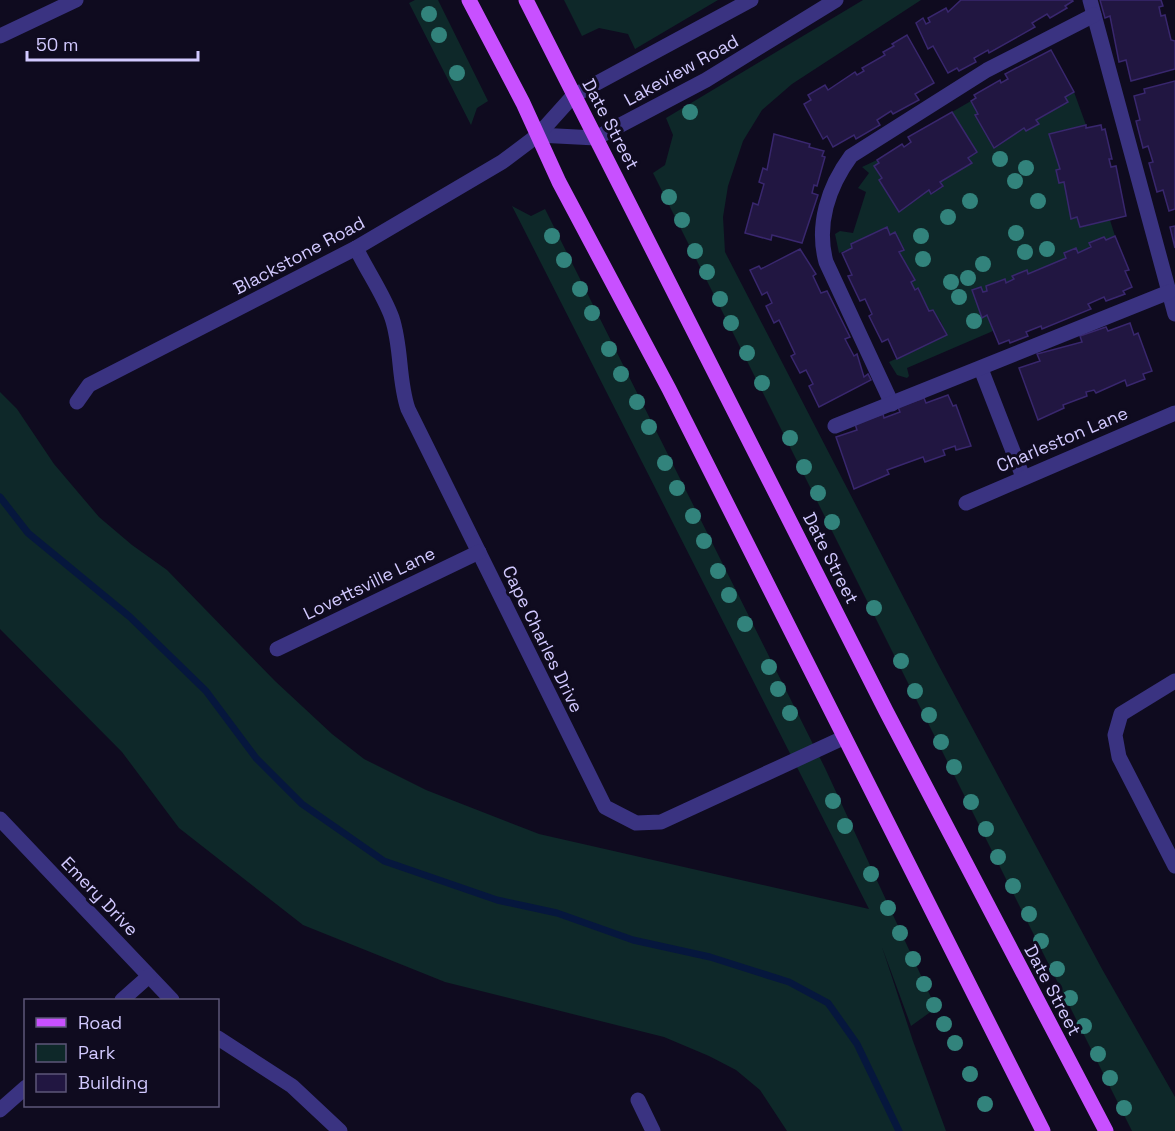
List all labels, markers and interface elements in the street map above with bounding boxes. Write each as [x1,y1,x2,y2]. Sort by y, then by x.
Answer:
scale bar [27,24,198,62]
street label: Lakeview Road [620,29,742,111]
text: 50 m [36,33,78,56]
street label: Date Street [577,74,645,174]
street label: Blackstone Road [229,211,369,299]
street label: Charleston Lane [993,401,1131,477]
street label: Date Street [798,508,864,608]
street label: Lovettsville Lane [299,541,439,625]
street label: Cape Charles Drive [497,562,589,716]
street label: Emery Drive [56,851,144,941]
street label: Date Street [1019,940,1087,1040]
legend [24,999,219,1107]
text: Road [78,1011,122,1034]
text: Park [78,1041,116,1064]
text: Building [78,1071,148,1094]

